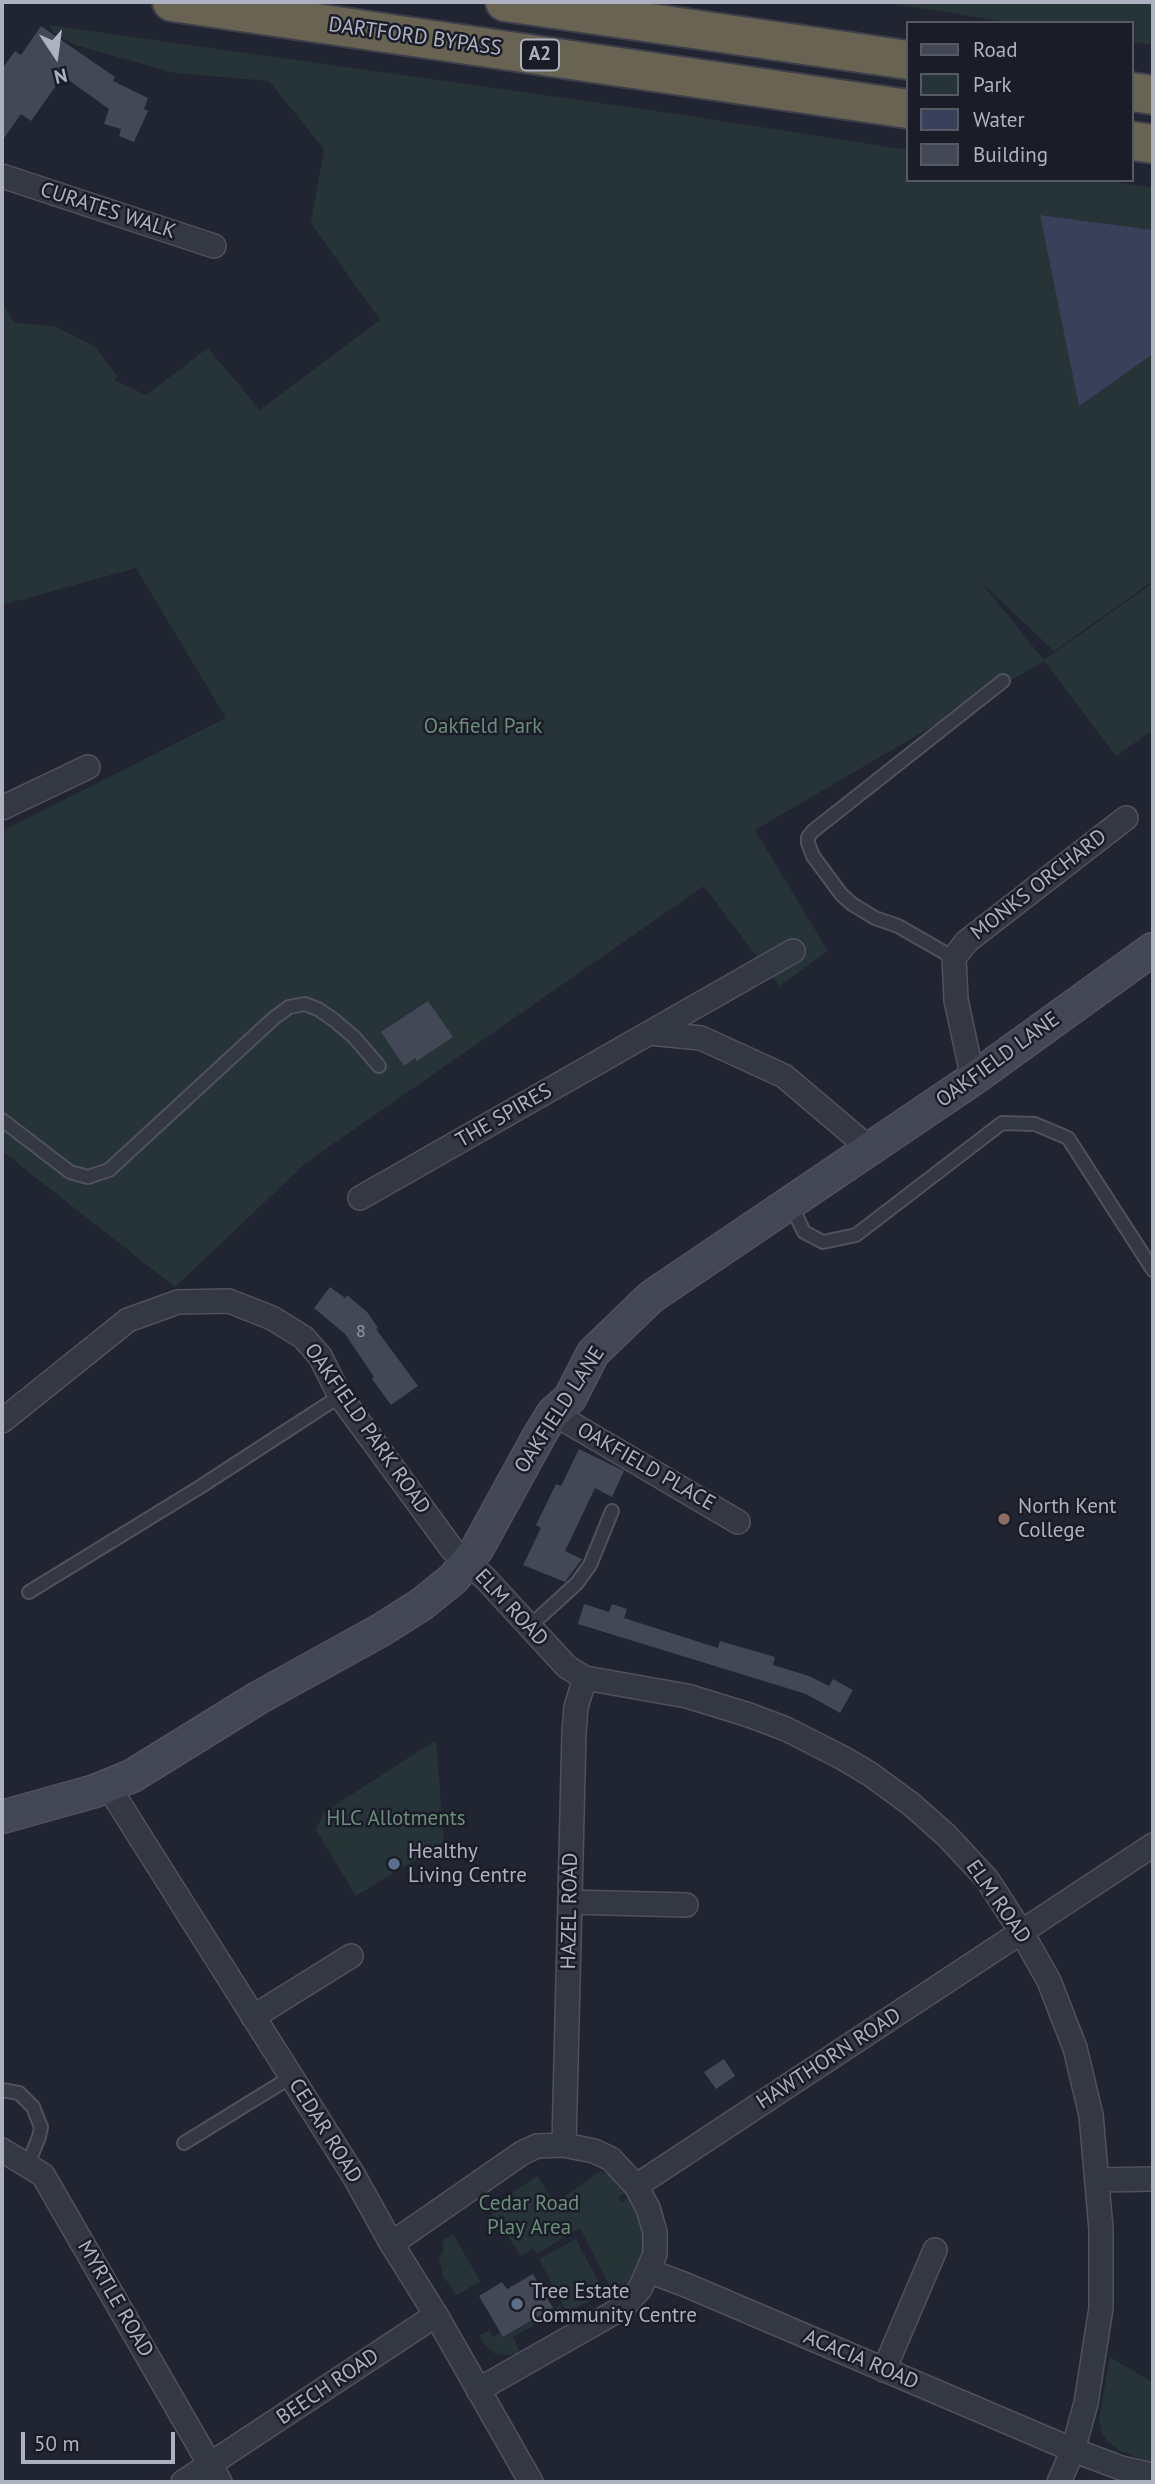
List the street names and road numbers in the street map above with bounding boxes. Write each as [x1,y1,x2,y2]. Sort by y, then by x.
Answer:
street label: DARTFORD BYPASS [327,12,503,62]
road number: A2 [521,40,559,70]
street label: CURATES WALK [37,177,179,245]
street label: MONKS ORCHARD [966,824,1112,946]
street label: OAKFIELD LANE [932,1007,1064,1113]
street label: THE SPIRES [452,1078,556,1154]
street label: OAKFIELD PARK ROAD [299,1339,435,1519]
street label: OAKFIELD LANE [510,1342,610,1478]
street label: OAKFIELD PLACE [573,1417,719,1517]
street label: ELM ROAD [469,1564,553,1652]
street label: HAZEL ROAD [556,1852,584,1970]
street label: ELM ROAD [960,1856,1036,1948]
street label: HAWTHORN ROAD [752,2003,906,2115]
street label: CEDAR ROAD [283,2074,367,2188]
street label: MYRTLE ROAD [72,2236,158,2362]
street label: ACACIA ROAD [800,2324,922,2396]
street label: BEECH ROAD [272,2344,384,2430]

